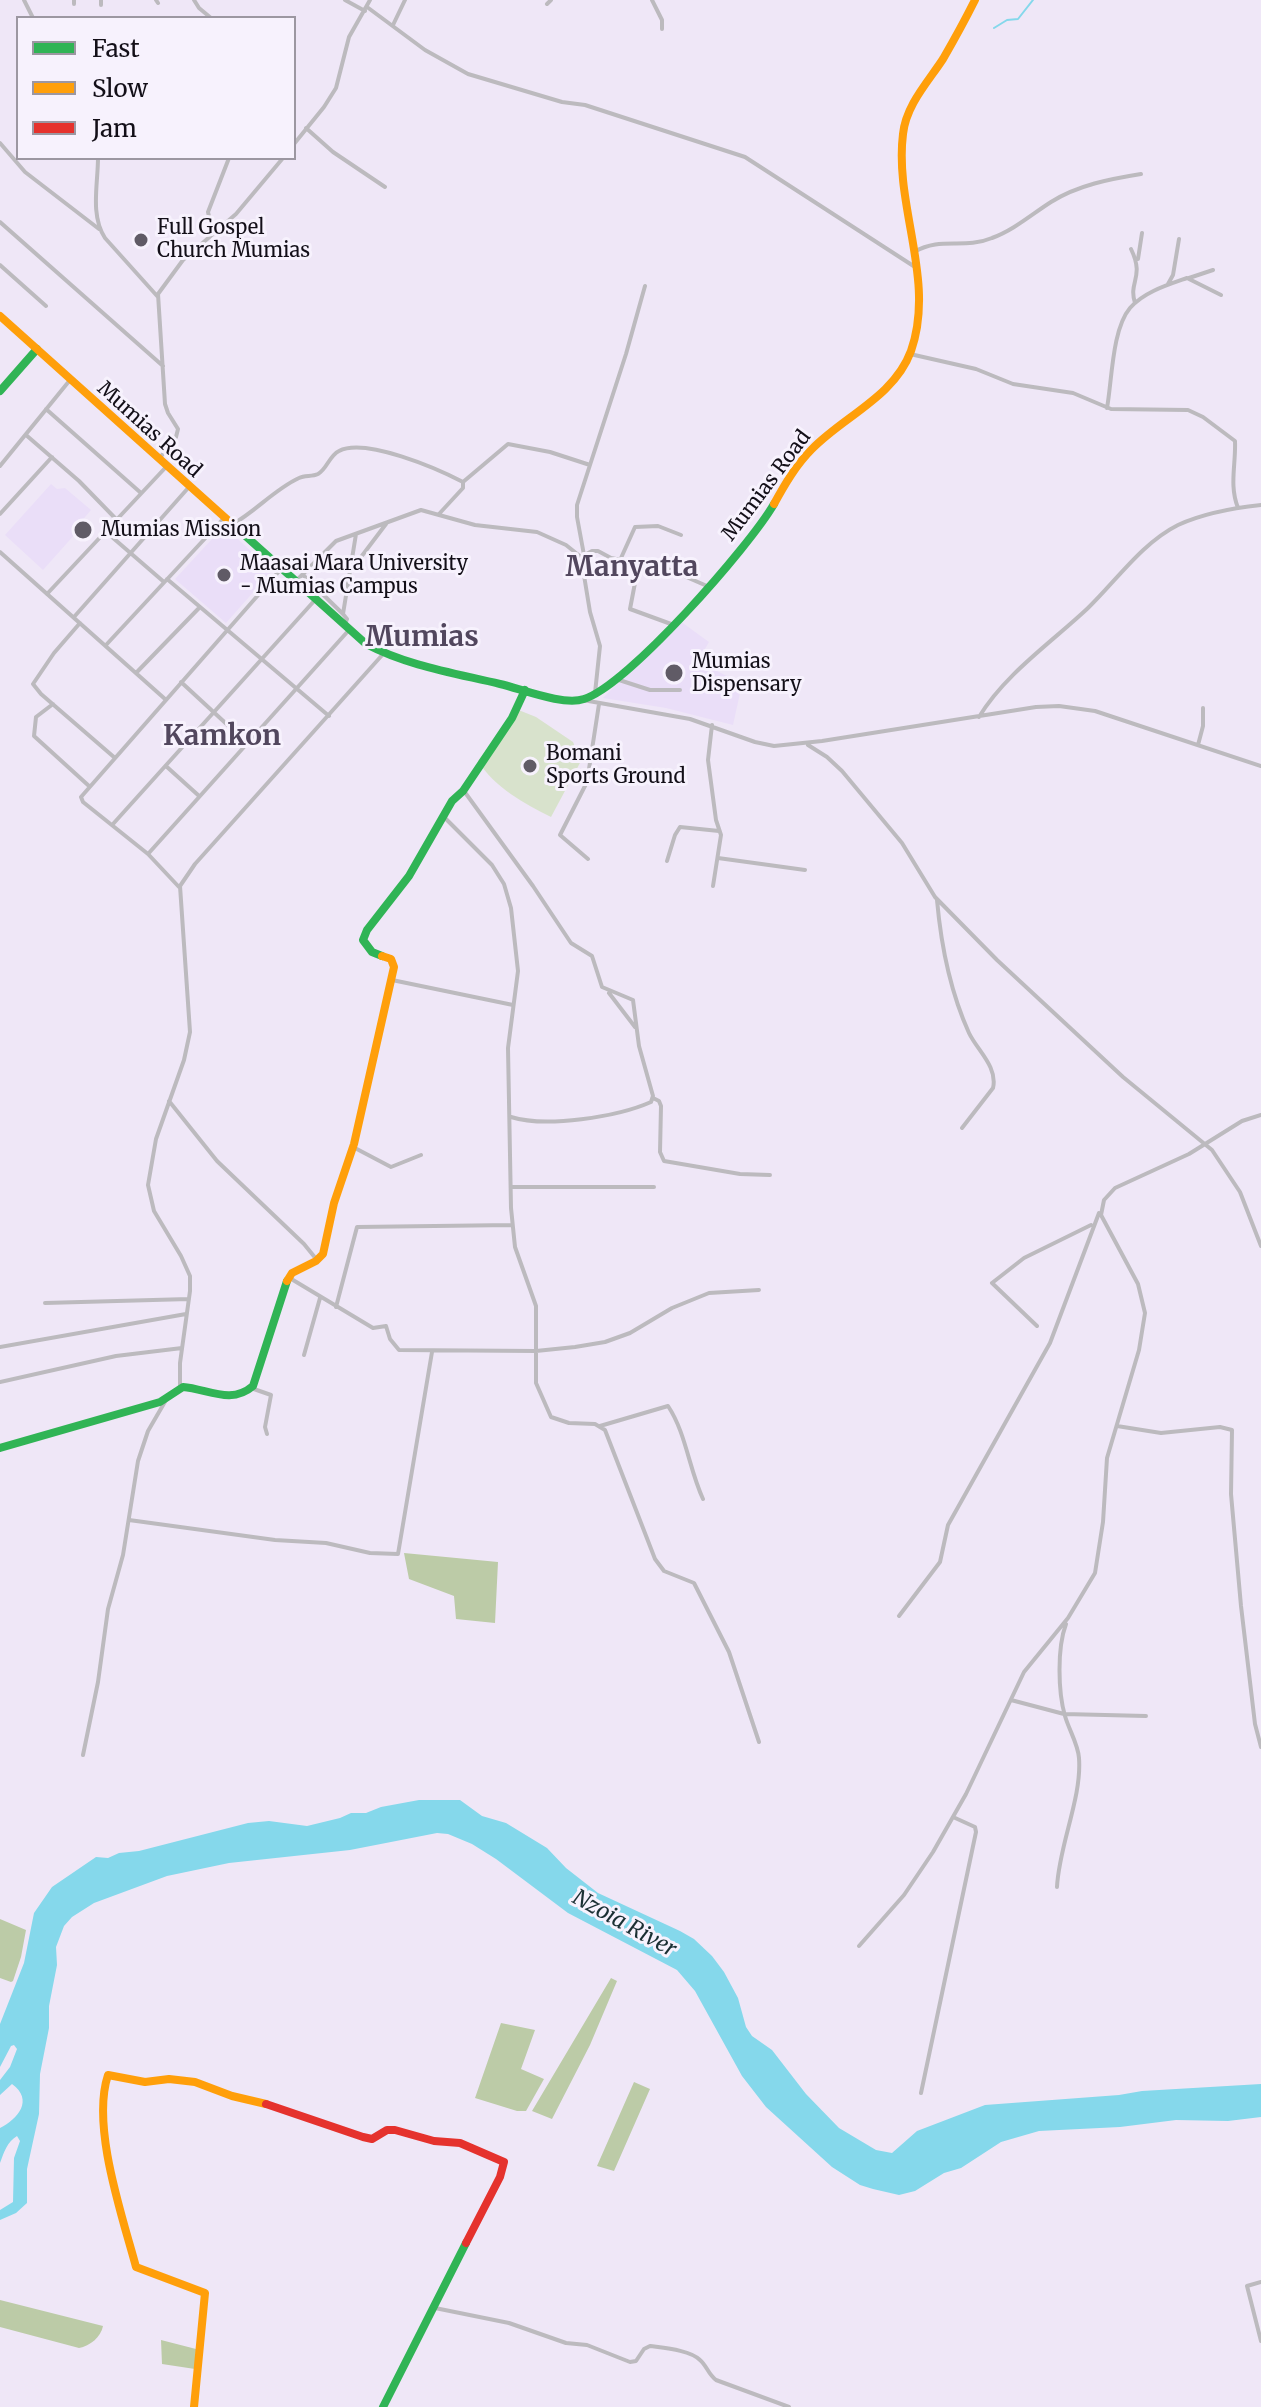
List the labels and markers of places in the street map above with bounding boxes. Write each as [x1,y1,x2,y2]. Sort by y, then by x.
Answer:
place label: Full Gospel Church Mumias [157,216,310,263]
marker: Full Gospel Church Mumias [132,231,150,249]
place label: Mumias Mission [101,518,261,542]
marker: Mumias Mission [72,519,94,541]
place label: Maasai Mara University - Mumias Campus [240,552,468,599]
marker: Maasai Mara University - Mumias Campus [215,566,233,584]
place label: Mumias Dispensary [692,650,802,697]
marker: Mumias Dispensary [663,662,685,684]
place label: Bomani Sports Ground [546,742,686,789]
marker: Bomani Sports Ground [521,757,539,775]

